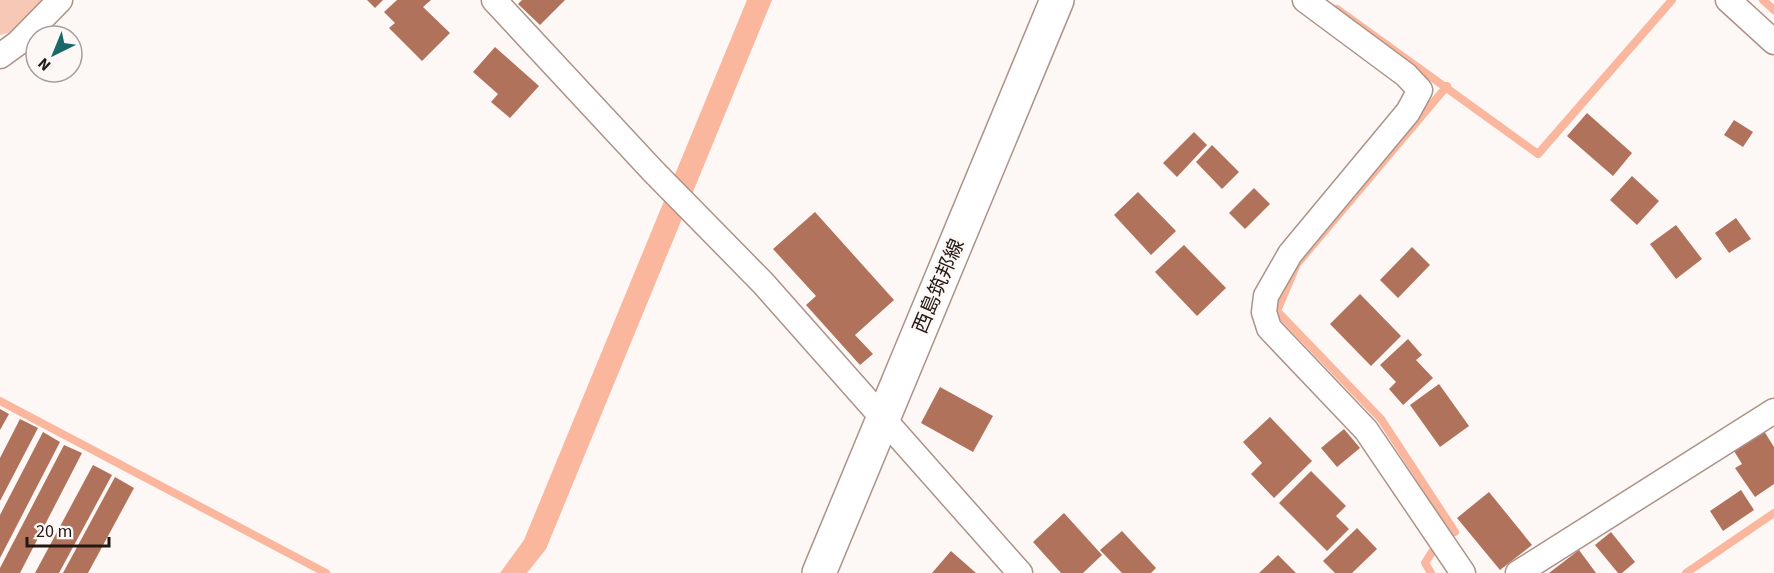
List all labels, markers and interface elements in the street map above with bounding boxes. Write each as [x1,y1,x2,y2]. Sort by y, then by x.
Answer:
north arrow [24,24,84,84]
text: N [33,53,56,76]
street label: 西島筑邦線 [906,235,971,338]
scale bar [27,510,110,548]
text: 20 m [36,519,72,544]

